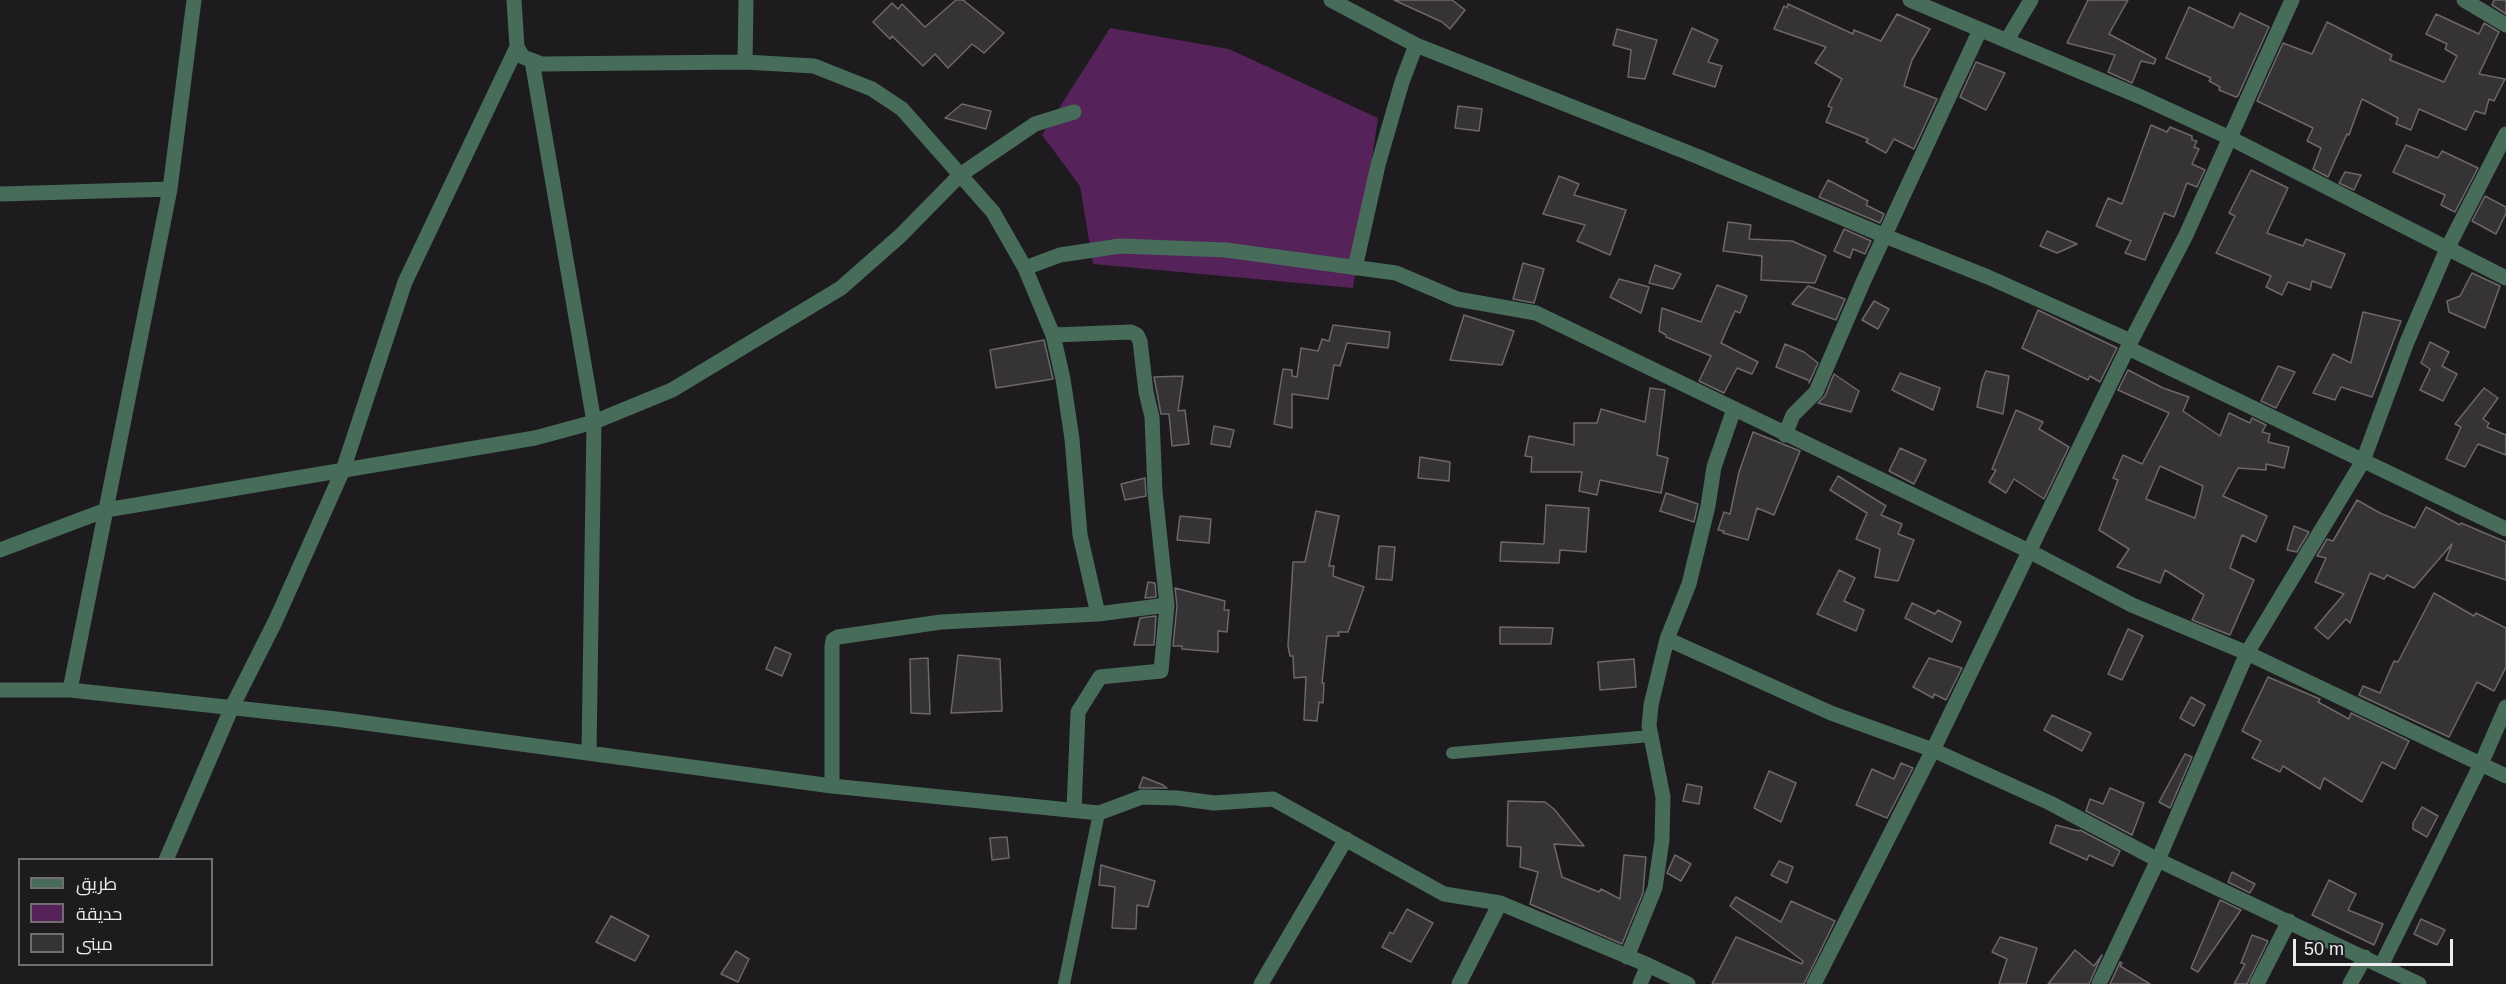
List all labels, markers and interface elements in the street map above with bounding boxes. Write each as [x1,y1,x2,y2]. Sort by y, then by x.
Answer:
legend [18,858,213,966]
text: طريق [76,874,117,894]
text: حديقة [76,904,122,924]
scale bar [2296,927,2456,965]
text: مبنى [76,934,113,954]
text: 50 m [2304,939,2344,959]

